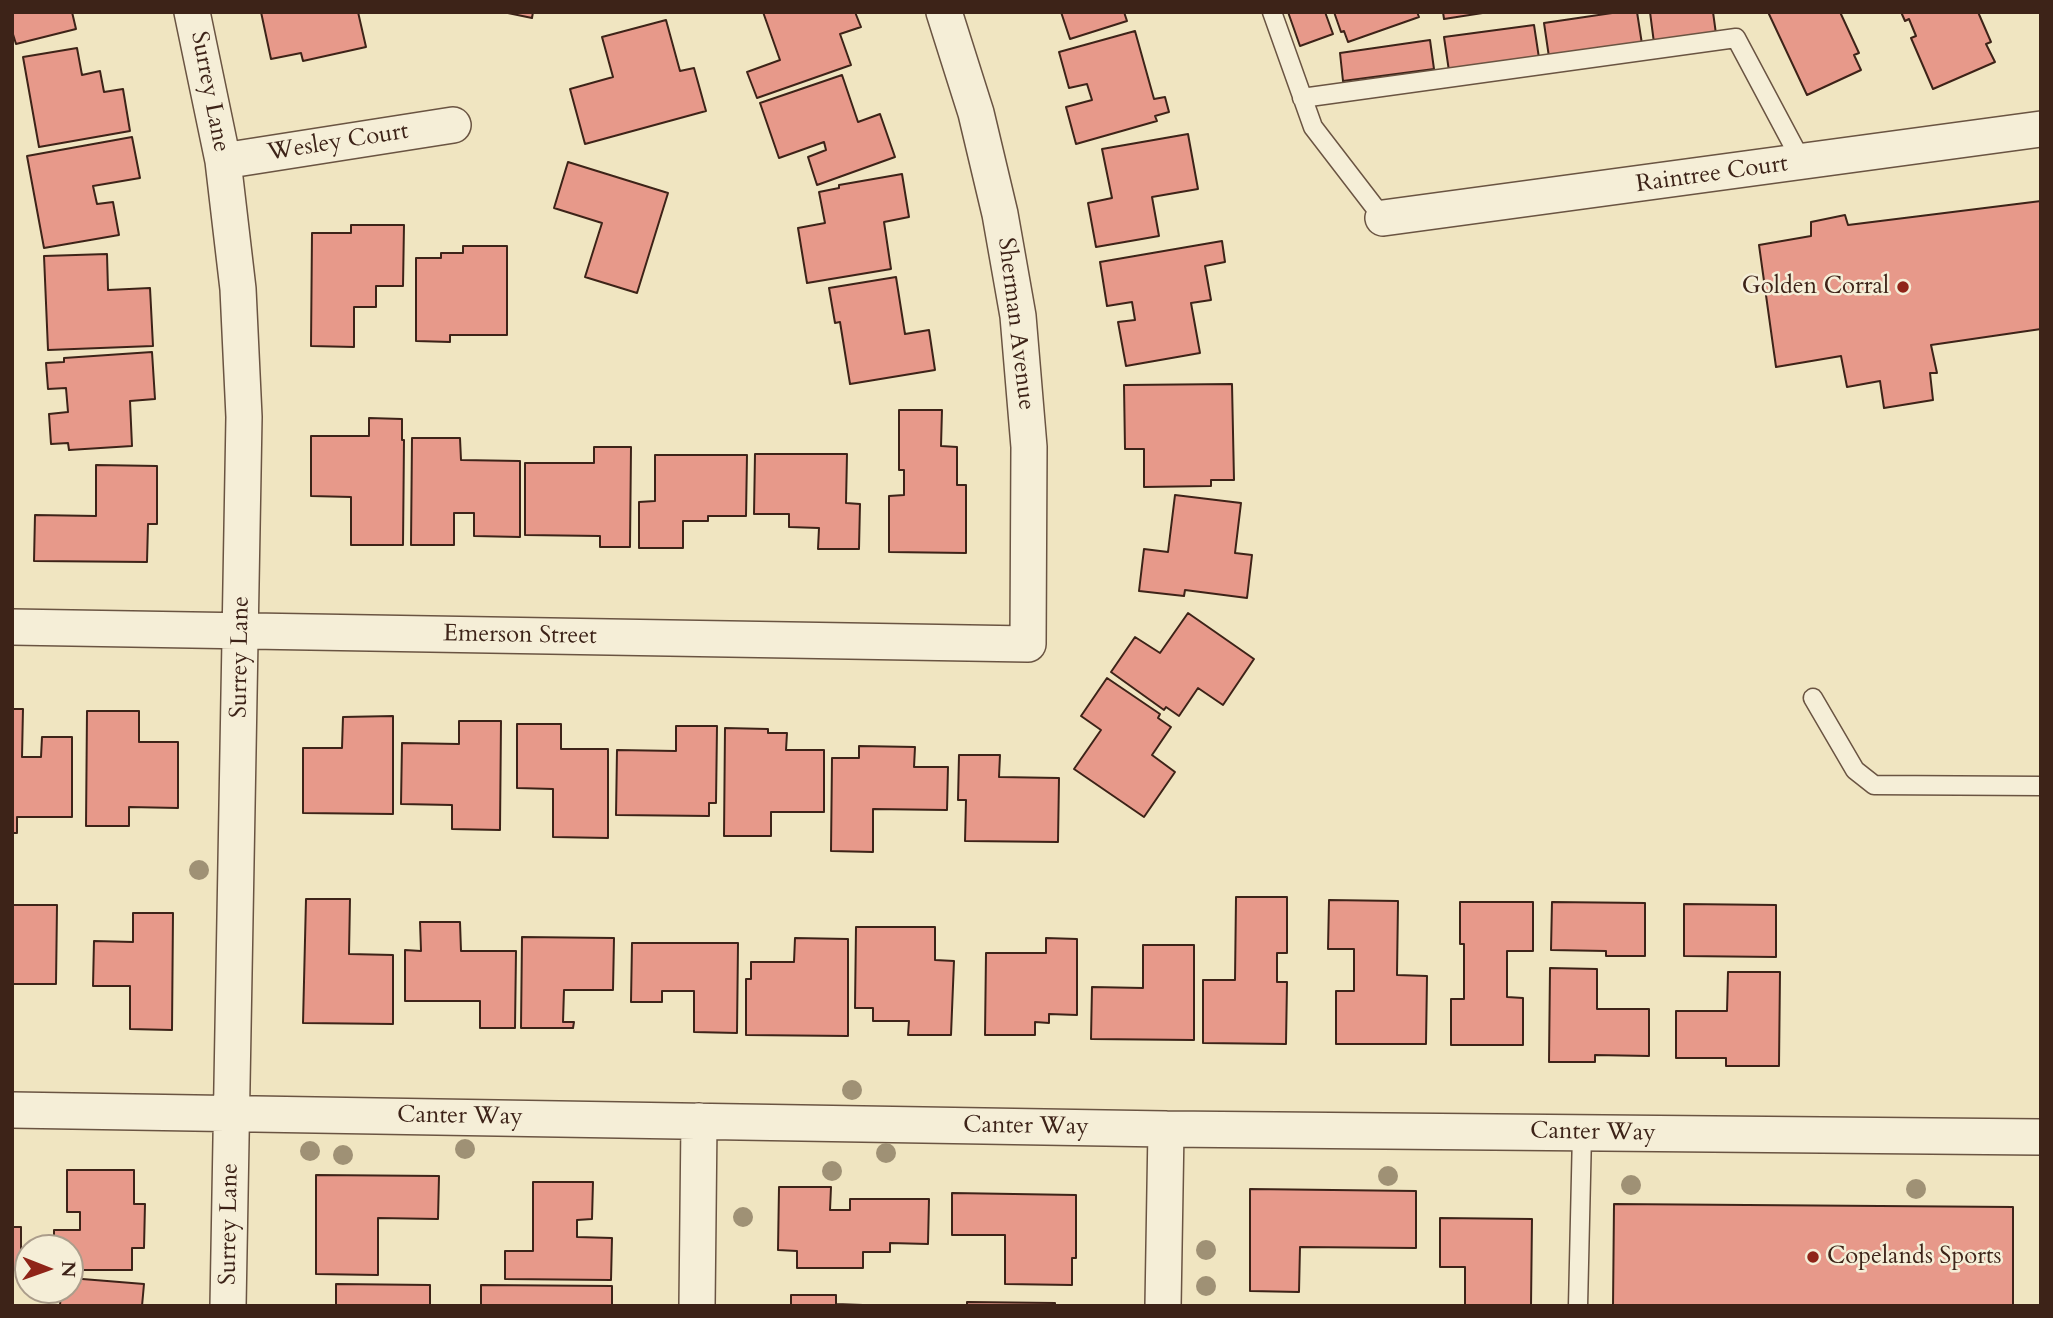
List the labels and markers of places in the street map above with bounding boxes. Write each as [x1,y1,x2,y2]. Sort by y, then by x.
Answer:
place label: Golden Corral [1742,273,1889,301]
marker: Golden Corral [1895,279,1911,295]
place label: Copelands Sports [1827,1243,2001,1271]
marker: Copelands Sports [1805,1249,1821,1265]

